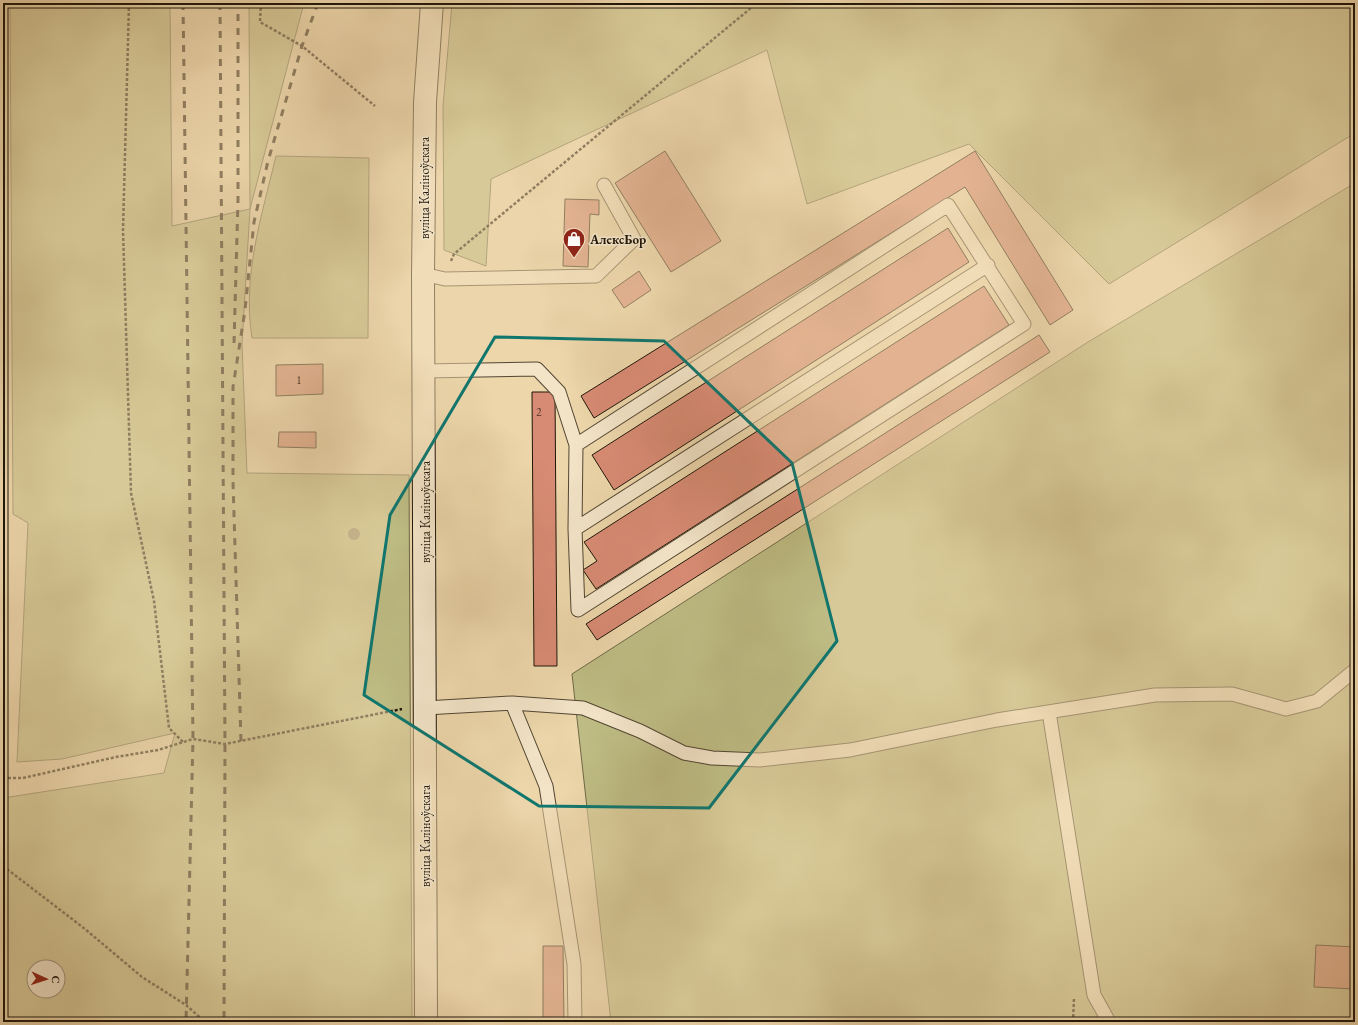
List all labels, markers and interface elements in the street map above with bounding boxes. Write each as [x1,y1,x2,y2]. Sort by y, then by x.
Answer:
street label: вуліца Каліноўскага [416,136,433,239]
shop icon: АлексБор [561,226,587,259]
place label: АлексБор [589,231,646,248]
house number: 1 [296,373,302,387]
house number: 2 [536,405,542,419]
street label: вуліца Каліноўскага [417,460,434,563]
street label: вуліца Каліноўскага [417,784,434,887]
north arrow [26,959,66,999]
text: С [49,975,63,984]

